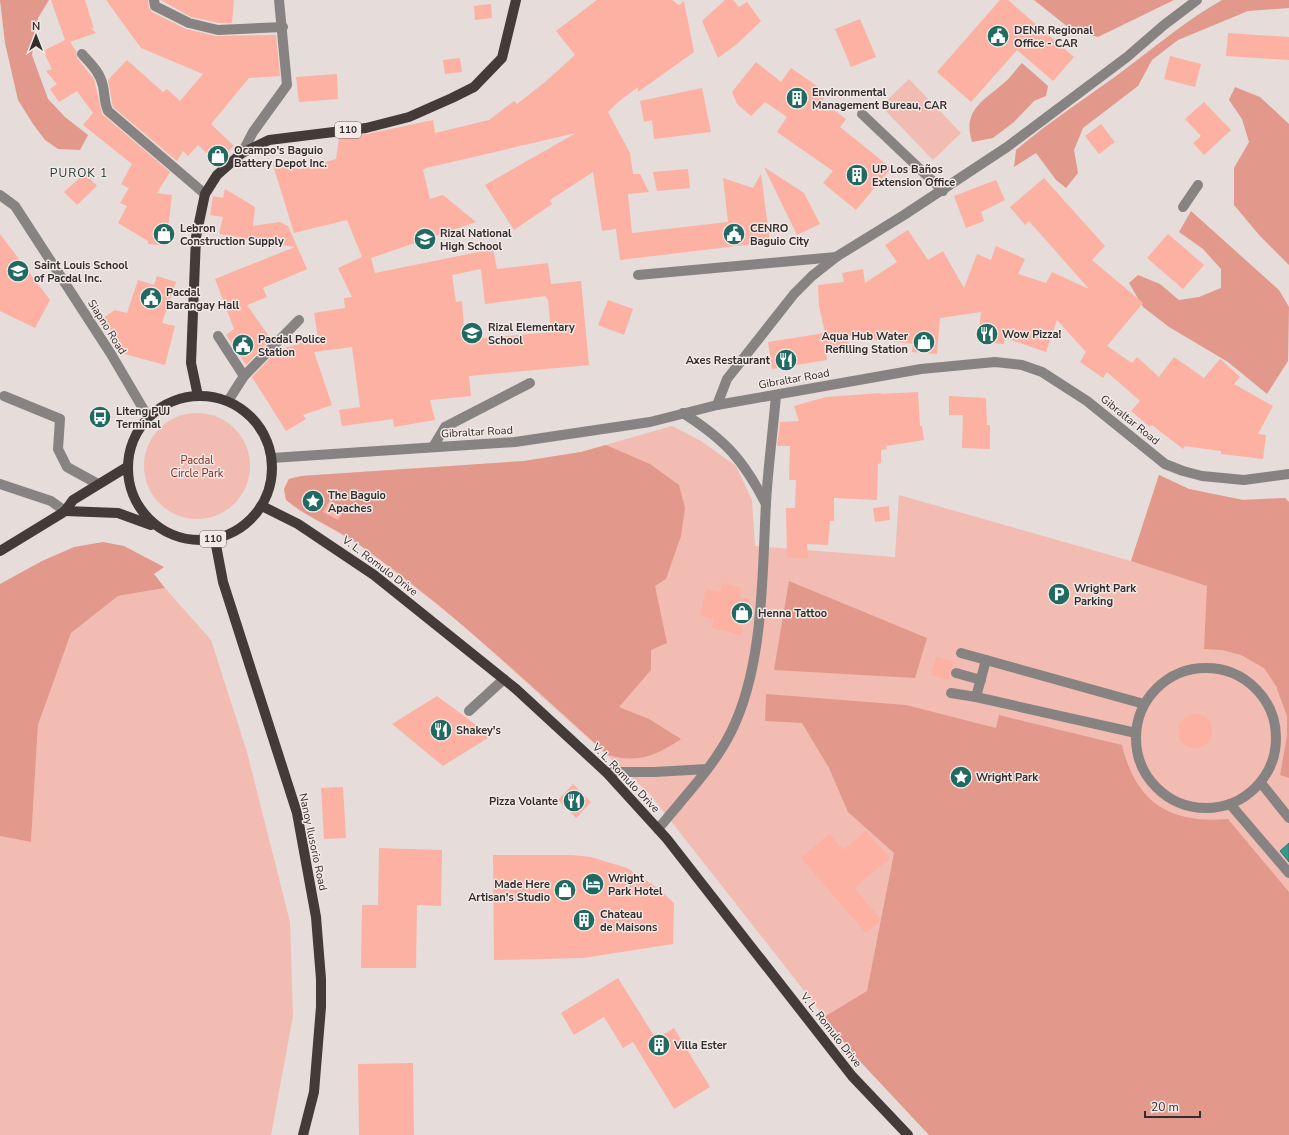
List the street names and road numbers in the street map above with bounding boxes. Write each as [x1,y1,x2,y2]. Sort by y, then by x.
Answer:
road number: 110 [335,122,361,138]
street label: Siapno Road [84,297,130,357]
street label: Gibraltar Road [757,365,831,393]
street label: Gibraltar Road [1097,392,1163,448]
street label: Gibraltar Road [441,423,513,441]
road number: 110 [200,531,226,547]
street label: V. L. Romulo Drive [338,532,421,599]
street label: V. L. Romulo Drive [588,739,663,816]
street label: Nanoy Ilusorio Road [295,792,331,892]
street label: V. L. Romulo Drive [796,989,865,1071]

